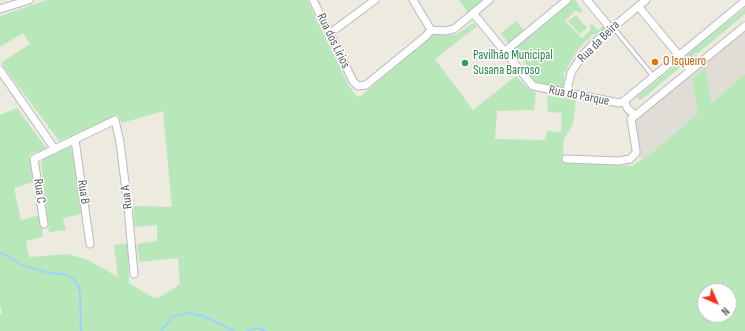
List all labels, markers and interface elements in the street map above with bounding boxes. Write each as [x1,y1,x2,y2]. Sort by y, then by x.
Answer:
street label: Rua dos Lírios [313,11,353,71]
street label: Rua da Beira [575,18,623,66]
place label: Pavilhão Municipal Susana Barroso [473,48,553,79]
place label: O Isqueiro [663,54,706,70]
marker: O Isqueiro [650,57,660,67]
marker: Pavilhão Municipal Susana Barroso [460,58,470,68]
street label: Rua do Parque [547,82,611,110]
street label: Rua C [30,178,48,204]
street label: Rua B [74,179,92,205]
street label: Rua A [118,184,136,210]
north arrow [697,283,737,323]
text: N [718,304,732,318]

